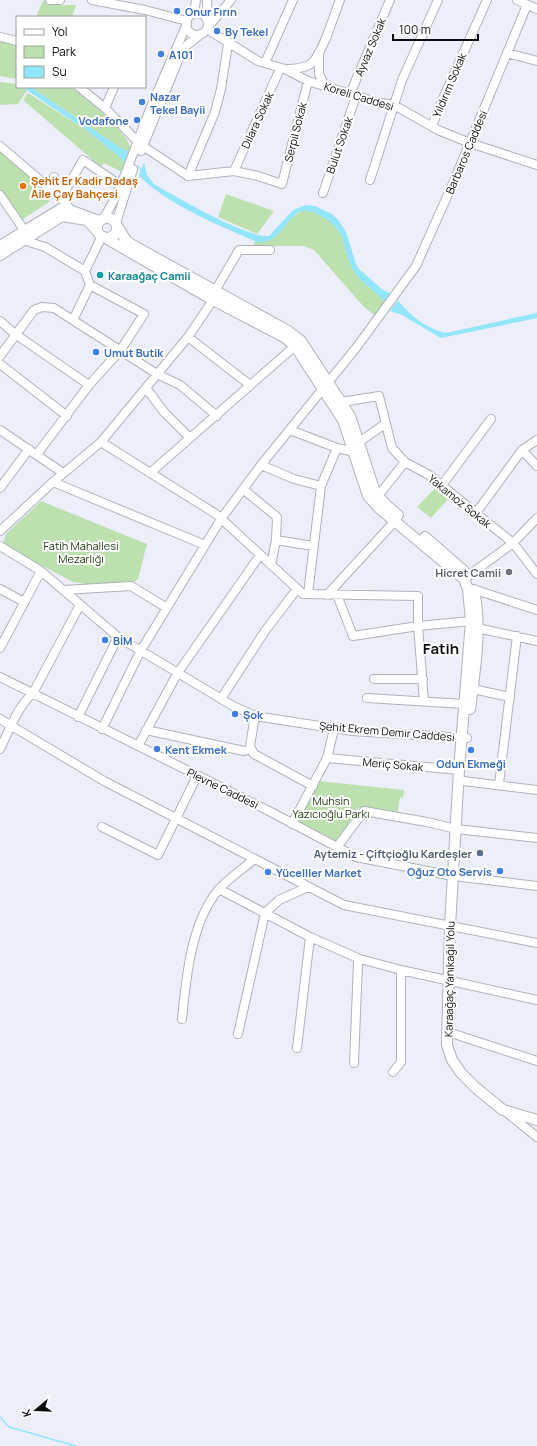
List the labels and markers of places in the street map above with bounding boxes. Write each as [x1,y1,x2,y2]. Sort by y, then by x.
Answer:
place label: Onur Fırın [185,4,237,19]
marker: Onur Fırın [172,6,182,16]
place label: By Tekel [225,24,268,39]
marker: By Tekel [212,26,222,36]
place label: A101 [169,47,193,62]
marker: A101 [156,49,166,59]
place label: Nazar Tekel Bayii [150,89,205,117]
marker: Nazar Tekel Bayii [137,97,147,107]
place label: Vodafone [79,113,129,128]
marker: Vodafone [132,115,142,125]
place label: Şehit Er Kadir Dadaş Aile Çay Bahçesi [31,173,138,201]
marker: Şehit Er Kadir Dadaş Aile Çay Bahçesi [18,181,28,191]
place label: Karaağaç Camii [108,268,191,283]
marker: Karaağaç Camii [95,270,105,280]
place label: Umut Butik [104,345,164,360]
marker: Umut Butik [91,347,101,357]
place label: Hicret Camii [435,565,501,580]
marker: Hicret Camii [504,567,514,577]
place label: BİM [113,633,132,648]
marker: BİM [100,635,110,645]
place label: Şok [243,707,264,722]
marker: Şok [230,709,240,719]
place label: Kent Ekmek [165,742,228,757]
marker: Kent Ekmek [152,744,162,754]
marker: Odun Ekmeği [466,745,476,755]
place label: Odun Ekmeği [436,756,506,771]
place label: Aytemiz - Çiftçioğlu Kardeşler [314,846,473,861]
marker: Aytemiz - Çiftçioğlu Kardeşler [475,848,485,858]
place label: Oğuz Oto Servis [407,864,492,879]
place label: Yücelller Market [276,865,362,880]
marker: Oğuz Oto Servis [495,866,505,876]
marker: Yücelller Market [263,867,273,877]

